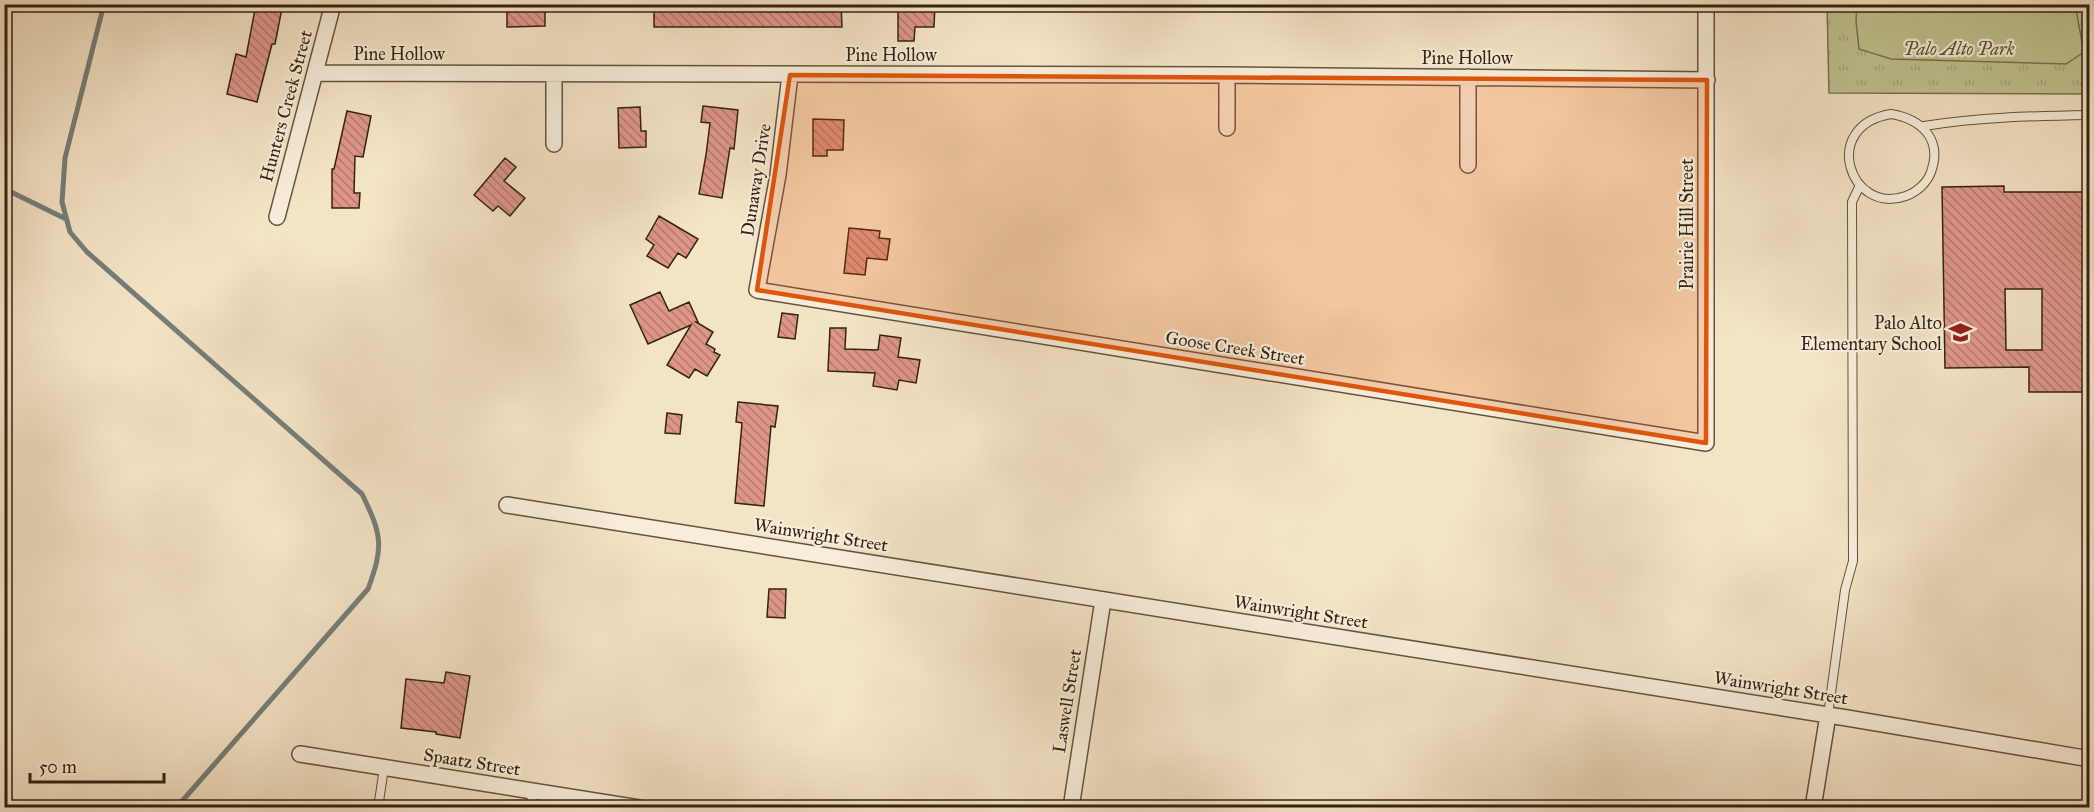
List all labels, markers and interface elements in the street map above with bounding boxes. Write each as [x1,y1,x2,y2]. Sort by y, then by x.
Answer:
street label: Hunters Creek Street [255,27,317,184]
park label: Palo Alto Park [1903,38,2015,60]
street label: Pine Hollow [353,43,445,65]
street label: Pine Hollow [845,44,937,66]
street label: Pine Hollow [1421,47,1513,69]
street label: Dunaway Drive [736,122,776,238]
street label: Prairie Hill Street [1676,158,1698,290]
place label: Palo Alto Elementary School [1800,312,1942,355]
school or university icon: Palo Alto Elementary School [1947,320,1973,346]
street label: Goose Creek Street [1164,326,1307,370]
street label: Wainwright Street [752,514,890,558]
street label: Wainwright Street [1232,591,1370,635]
street label: Laswell Street [1048,647,1086,755]
street label: Wainwright Street [1712,667,1850,711]
street label: Spaatz Street [422,743,523,781]
scale bar [30,746,164,784]
text: 50 m [39,756,77,778]

